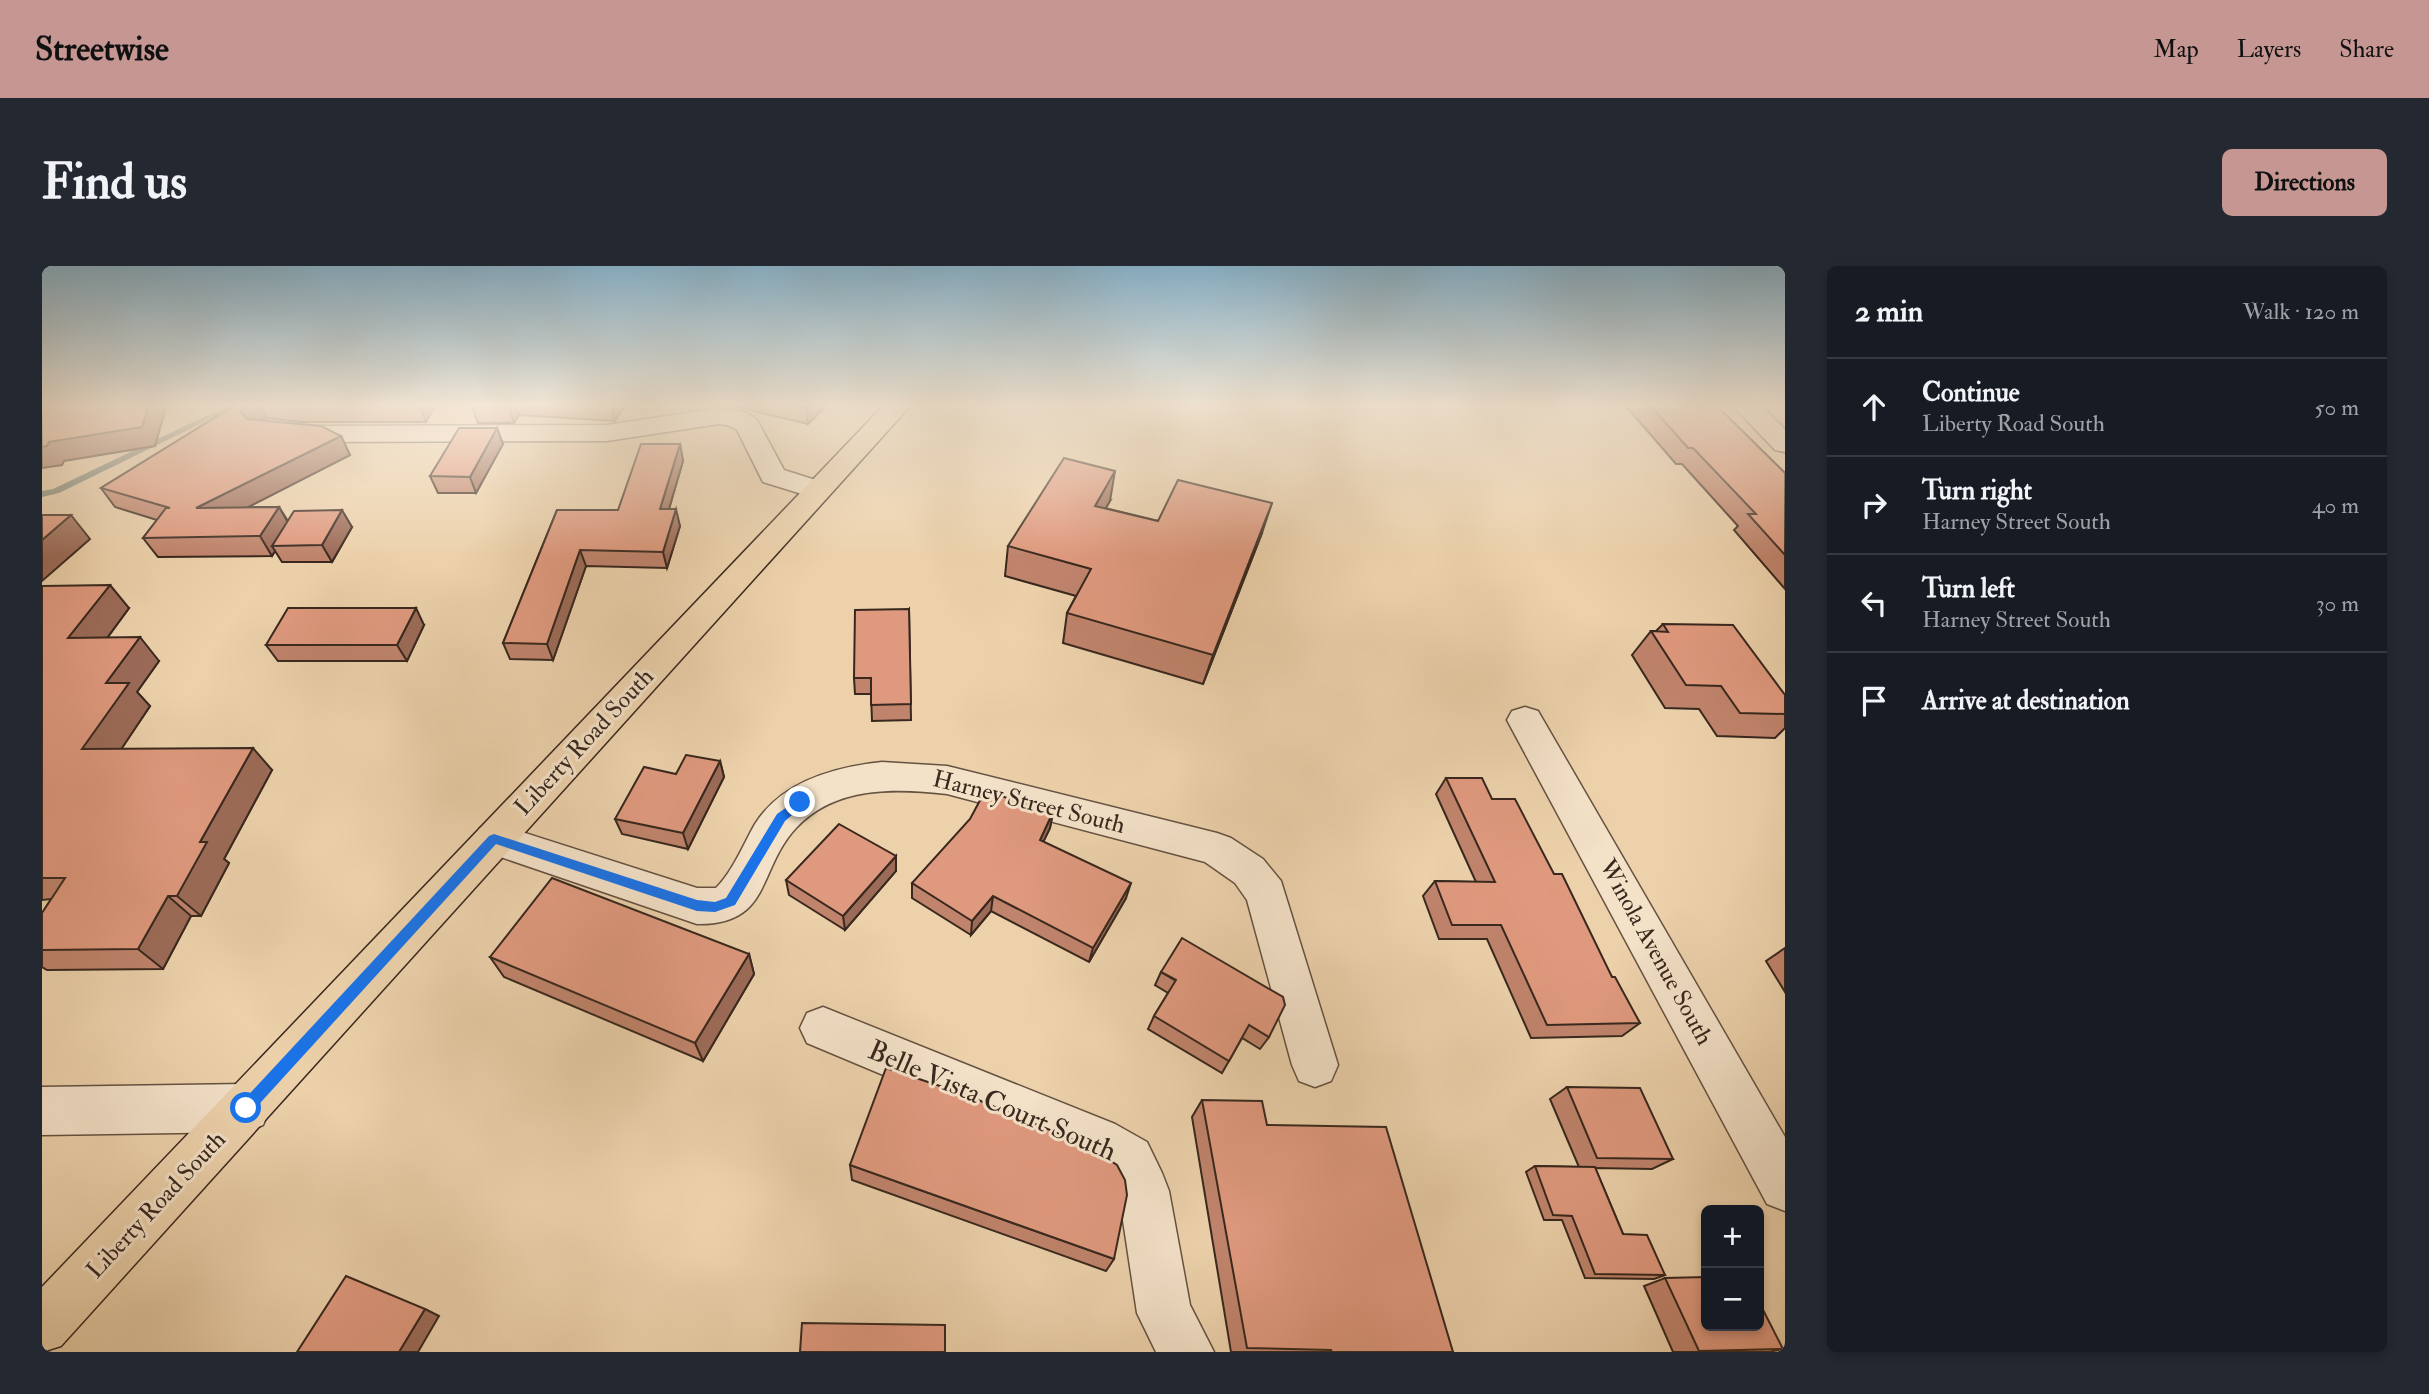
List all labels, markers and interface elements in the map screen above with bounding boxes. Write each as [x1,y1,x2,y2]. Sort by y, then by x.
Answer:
text: Streetwise [35,29,169,70]
text: Map [2154,34,2199,65]
text: Layers [2237,34,2301,65]
text: Share [2339,34,2394,65]
button: Directions [2222,149,2387,216]
text: Find us [42,152,187,213]
text: 2 min [1855,293,1923,330]
text: Walk · 120 m [2243,297,2359,326]
text: Continue [1922,377,2020,409]
icon: ahead [1855,388,1893,426]
text: 50 m [2315,393,2359,422]
text: Liberty Road South [1922,409,2105,438]
text: Turn right [1922,475,2032,507]
icon: right [1855,486,1893,524]
text: 40 m [2312,491,2359,520]
text: Harney Street South [1922,507,2111,536]
text: Turn left [1922,573,2015,605]
icon: left [1855,584,1893,622]
text: 30 m [2316,589,2359,618]
text: Harney Street South [1922,605,2111,634]
street label: Liberty Road South [508,661,661,822]
icon: arrive [1855,682,1893,720]
text: Arrive at destination [1922,685,2130,717]
street label: Harney Street South [930,763,1129,841]
route end [784,786,815,817]
street label: Winola Avenue South [1592,853,1720,1051]
street label: Belle Vista Court South [863,1033,1122,1169]
route start [230,1092,261,1123]
street label: Liberty Road South [80,1124,233,1285]
map controls [1701,1205,1764,1331]
button: + [1701,1205,1764,1268]
button: − [1701,1268,1764,1331]

